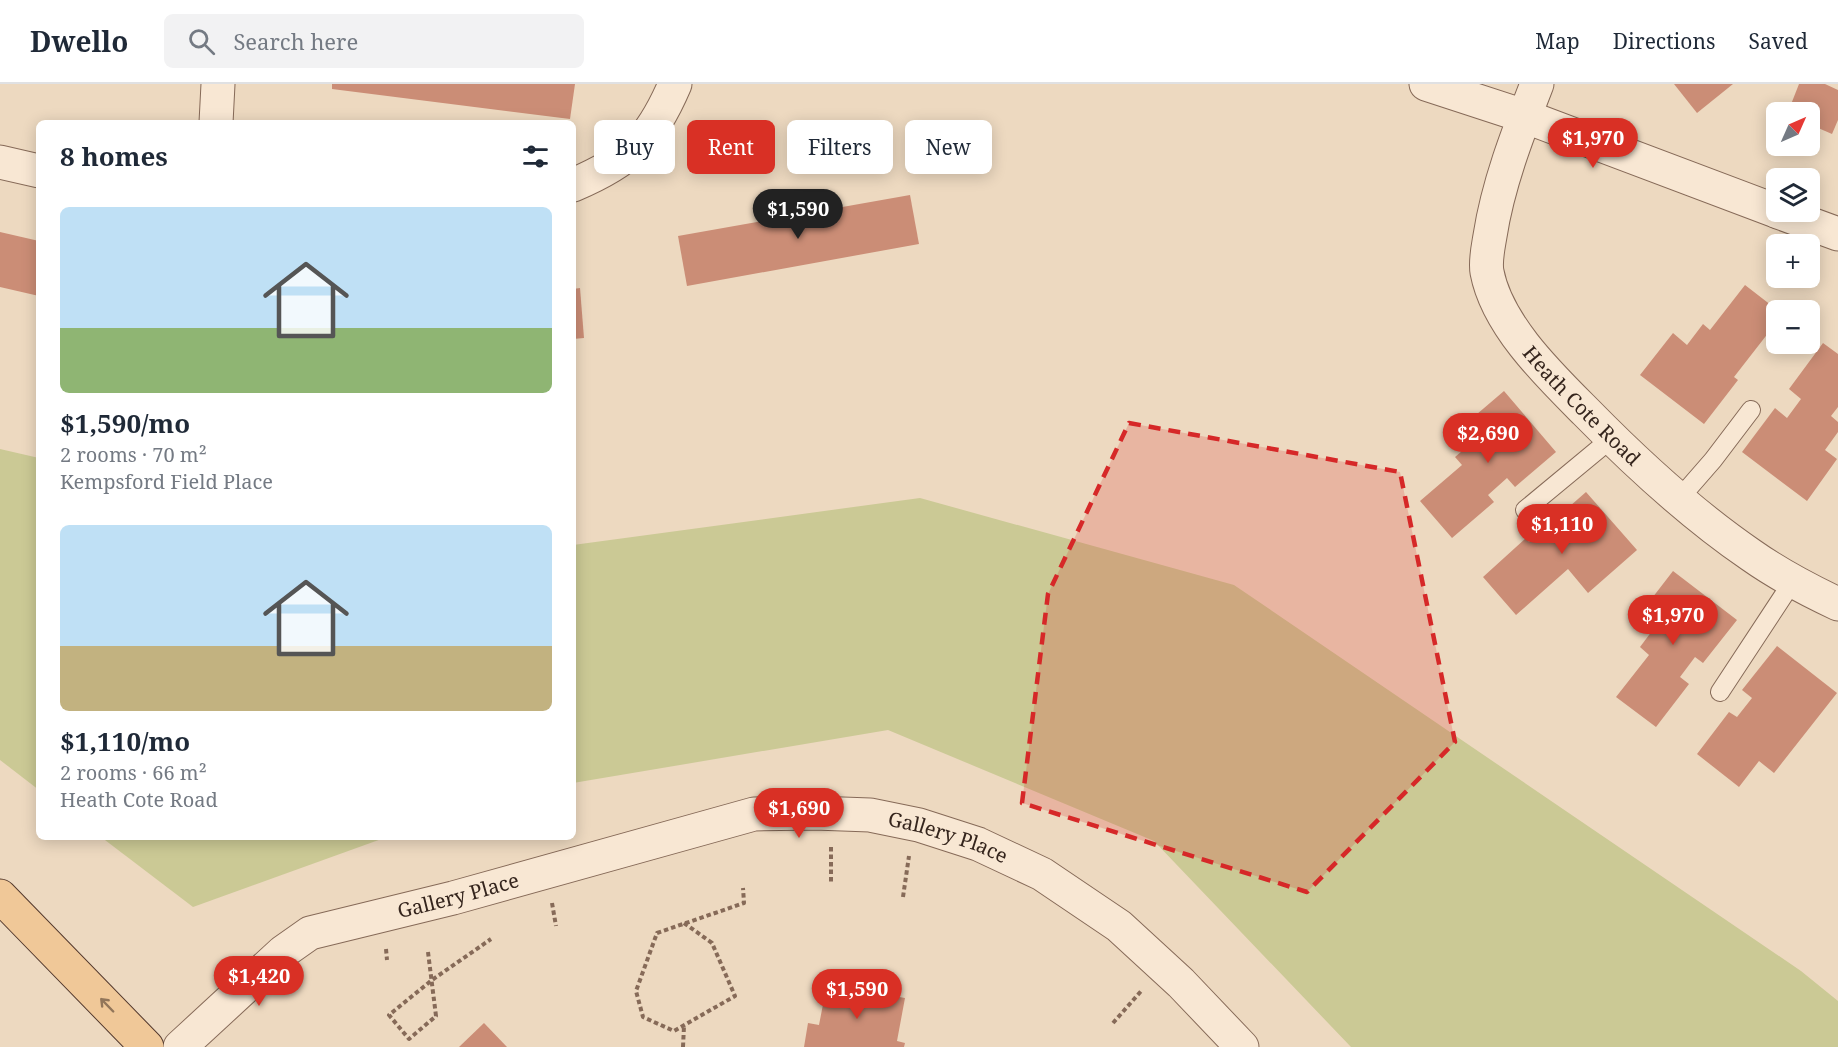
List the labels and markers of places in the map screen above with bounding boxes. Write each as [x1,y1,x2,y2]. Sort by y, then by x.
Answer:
pin: $1,970 [1544,118,1642,169]
pin: $1,590 [749,189,847,240]
pin: $2,690 [1439,413,1537,464]
pin: $1,110 [1513,504,1611,555]
pin: $1,970 [1624,595,1722,646]
pin: $1,690 [750,788,848,839]
pin: $1,420 [210,956,308,1007]
pin: $1,590 [808,969,906,1020]

